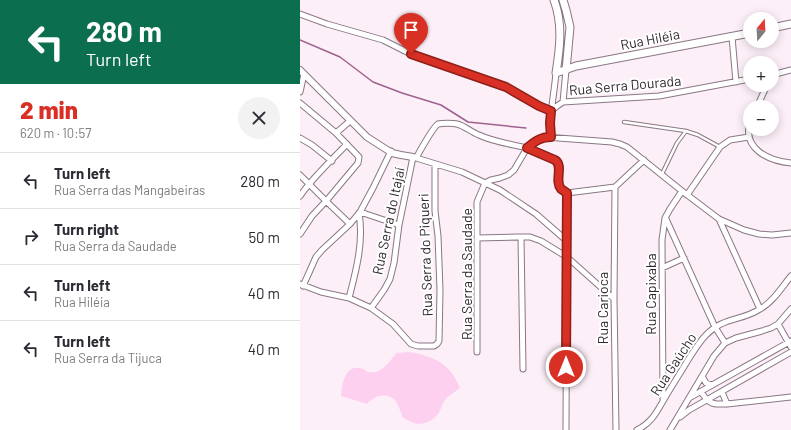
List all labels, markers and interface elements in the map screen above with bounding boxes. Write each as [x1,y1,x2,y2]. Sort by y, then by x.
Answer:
north arrow [743,12,779,48]
map controls [743,12,779,136]
pin [394,13,428,54]
text: 280 m [86,14,162,48]
icon: left [20,16,72,68]
icon: arrive [400,19,422,41]
street label: Rua Hiléia [619,25,681,53]
text: Turn left [86,48,152,70]
button: + [743,56,779,92]
street label: Rua Serra Dourada [568,72,682,98]
text: 2 min [20,95,78,124]
button: close [238,97,280,139]
button: − [743,100,779,136]
text: 620 m · 10:57 [20,125,91,141]
text: Turn left [54,164,110,182]
street label: Rua Serra do Itajaí [368,166,408,276]
icon: left [20,170,42,192]
text: 280 m [240,172,280,190]
text: Rua Serra das Mangabeiras [54,182,205,198]
street label: Rua Serra do Piqueri [414,193,436,317]
street label: Rua Serra da Saudade [458,208,475,340]
text: Turn right [54,220,119,238]
icon: right [20,226,42,248]
text: 50 m [248,228,280,246]
text: Rua Serra da Saudade [54,238,177,254]
street label: Rua Capixaba [642,253,659,335]
street label: Rua Carioca [594,272,611,344]
text: Turn left [54,276,110,294]
icon: left [20,282,42,304]
text: 40 m [248,284,280,302]
text: Rua Hiléia [54,294,110,310]
street label: Rua Gaúcho [646,329,700,399]
text: Turn left [54,332,110,350]
icon: left [20,338,42,360]
text: 40 m [248,340,280,358]
position arrow [545,346,587,388]
text: Rua Serra da Tijuca [54,350,162,366]

